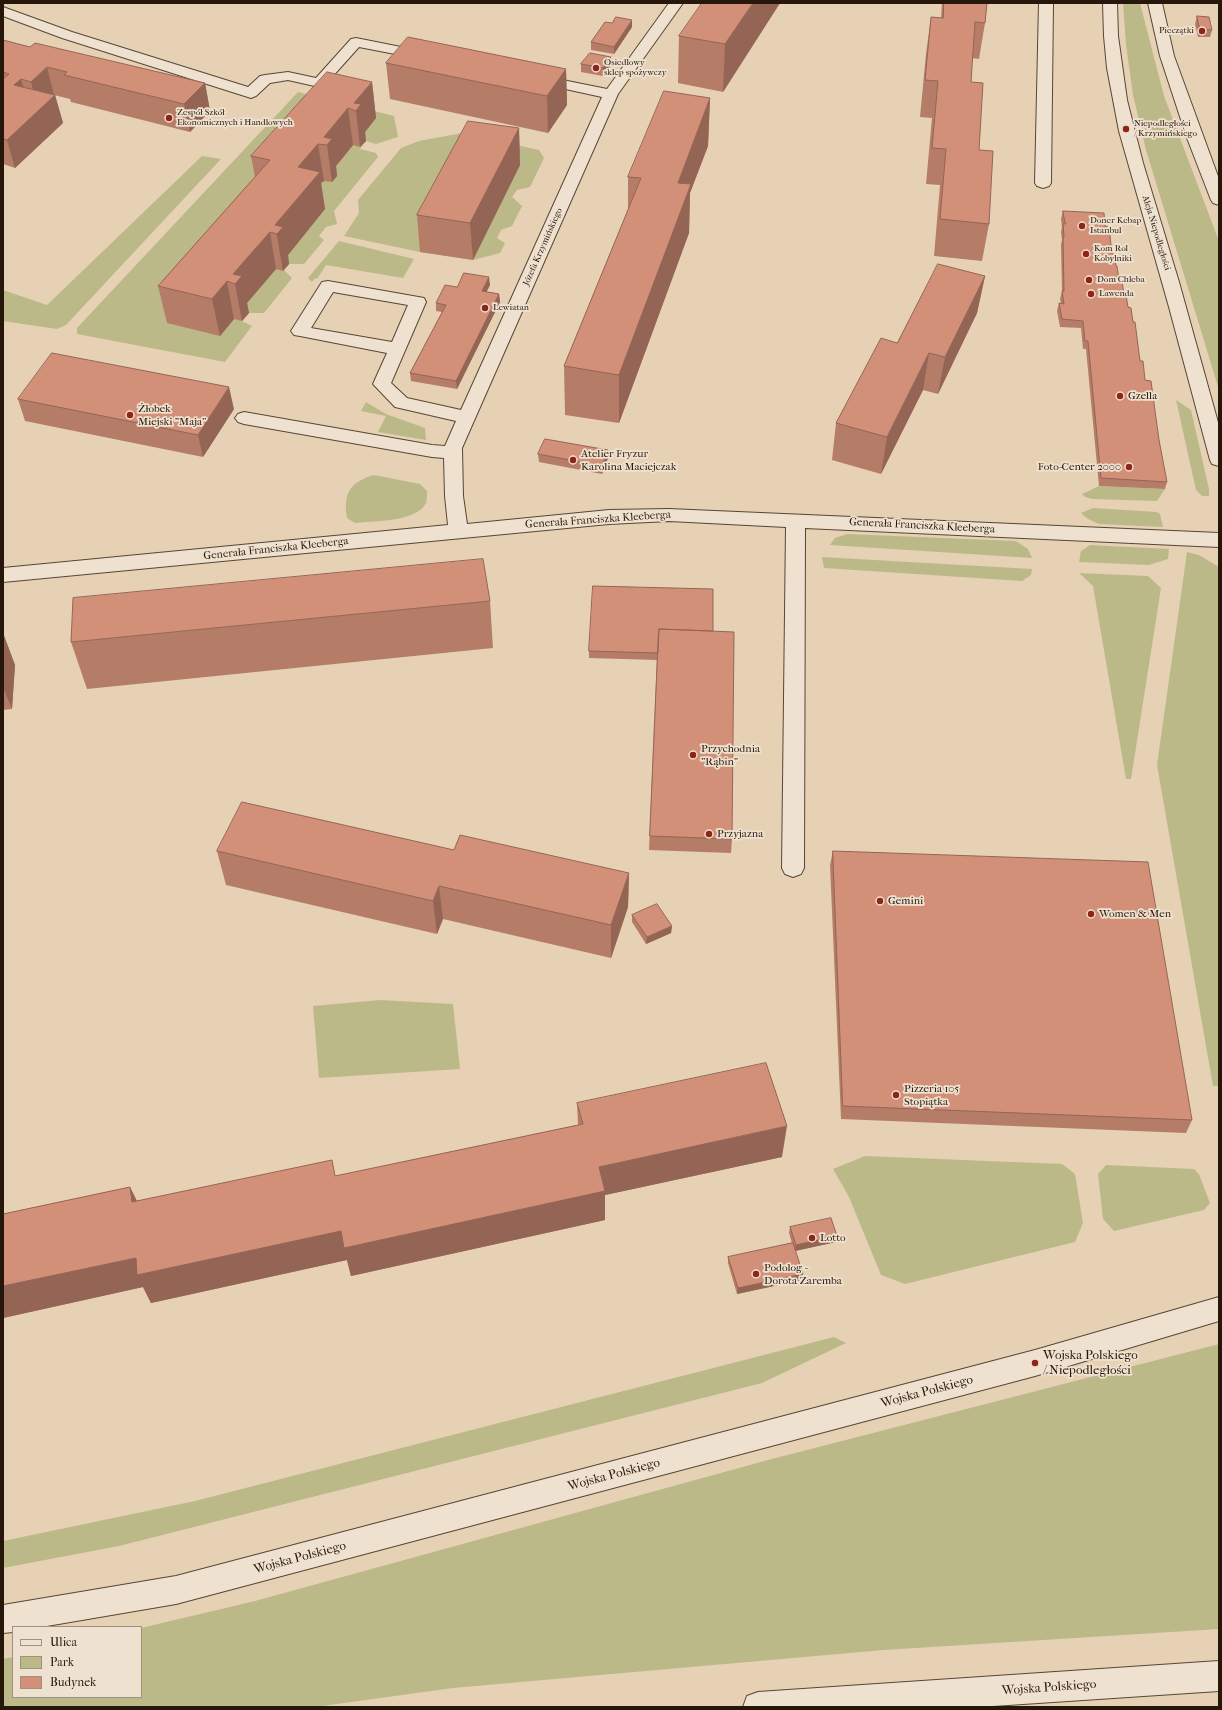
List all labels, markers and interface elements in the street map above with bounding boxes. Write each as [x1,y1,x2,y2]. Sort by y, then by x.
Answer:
place label: Pieczątki [1159,26,1194,36]
marker: Pieczątki [1197,26,1207,36]
place label: Osiedlowy sklep spożywczy [604,58,666,79]
marker: Osiedlowy sklep spożywczy [591,63,601,73]
place label: Zespół Szkół Ekonomicznych i Handlowych [177,108,293,129]
marker: Zespół Szkół Ekonomicznych i Handlowych [164,113,174,123]
place label: Niepodległości / Krzymińskiego [1134,119,1197,140]
marker: Niepodległości / Krzymińskiego [1121,124,1131,134]
street label: Aleja Niepodległości [1139,194,1173,272]
street label: Józefa Krzymińskiego [521,206,565,288]
place label: Doner Kebap Istanbul [1090,216,1141,237]
marker: Doner Kebap Istanbul [1077,221,1087,231]
place label: Kom-Rol Kobylniki [1094,244,1132,265]
marker: Kom-Rol Kobylniki [1081,249,1091,259]
marker: Dom Chleba [1084,275,1094,285]
place label: Dom Chleba [1097,275,1145,285]
marker: Lawenda [1086,289,1096,299]
place label: Lawenda [1099,289,1134,299]
marker: Lewiatan [480,303,490,313]
place label: Lewiatan [493,303,529,313]
place label: Gzella [1128,389,1157,403]
marker: Gzella [1115,391,1125,401]
place label: Żłobek Miejski "Maja" [138,402,206,428]
marker: Żłobek Miejski "Maja" [125,410,135,420]
place label: Atelier Fryzur Karolina Maciejczak [581,447,676,473]
marker: Atelier Fryzur Karolina Maciejczak [568,455,578,465]
place label: Foto-Center 2000 [1038,460,1121,474]
marker: Foto-Center 2000 [1124,462,1134,472]
street label: Generała Franciszka Kleeberga [525,508,671,532]
street label: Generała Franciszka Kleeberga [849,516,995,536]
street label: Generała Franciszka Kleeberga [203,535,349,563]
place label: Przychodnia "Rąbin" [701,742,760,768]
marker: Przychodnia "Rąbin" [688,750,698,760]
place label: Przyjazna [717,827,763,841]
marker: Przyjazna [704,829,714,839]
place label: Gemini [888,894,923,908]
marker: Gemini [875,896,885,906]
place label: Women & Men [1099,907,1171,921]
marker: Women & Men [1086,909,1096,919]
place label: Pizzeria 105 Stopiątka [904,1082,959,1108]
marker: Pizzeria 105 Stopiątka [891,1090,901,1100]
place label: Lotto [820,1231,846,1245]
marker: Lotto [807,1233,817,1243]
place label: Podolog - Dorota Zaremba [764,1261,842,1287]
marker: Podolog - Dorota Zaremba [751,1269,761,1279]
place label: Wojska Polskiego / Niepodległości [1043,1348,1138,1379]
marker: Wojska Polskiego / Niepodległości [1030,1358,1040,1368]
street label: Wojska Polskiego [879,1372,975,1412]
street label: Wojska Polskiego [566,1455,662,1495]
street label: Wojska Polskiego [252,1538,348,1578]
legend [12,1626,142,1698]
text: Ulica [50,1635,77,1649]
text: Park [50,1655,74,1669]
text: Budynek [50,1675,96,1689]
street label: Wojska Polskiego [1001,1677,1097,1699]

